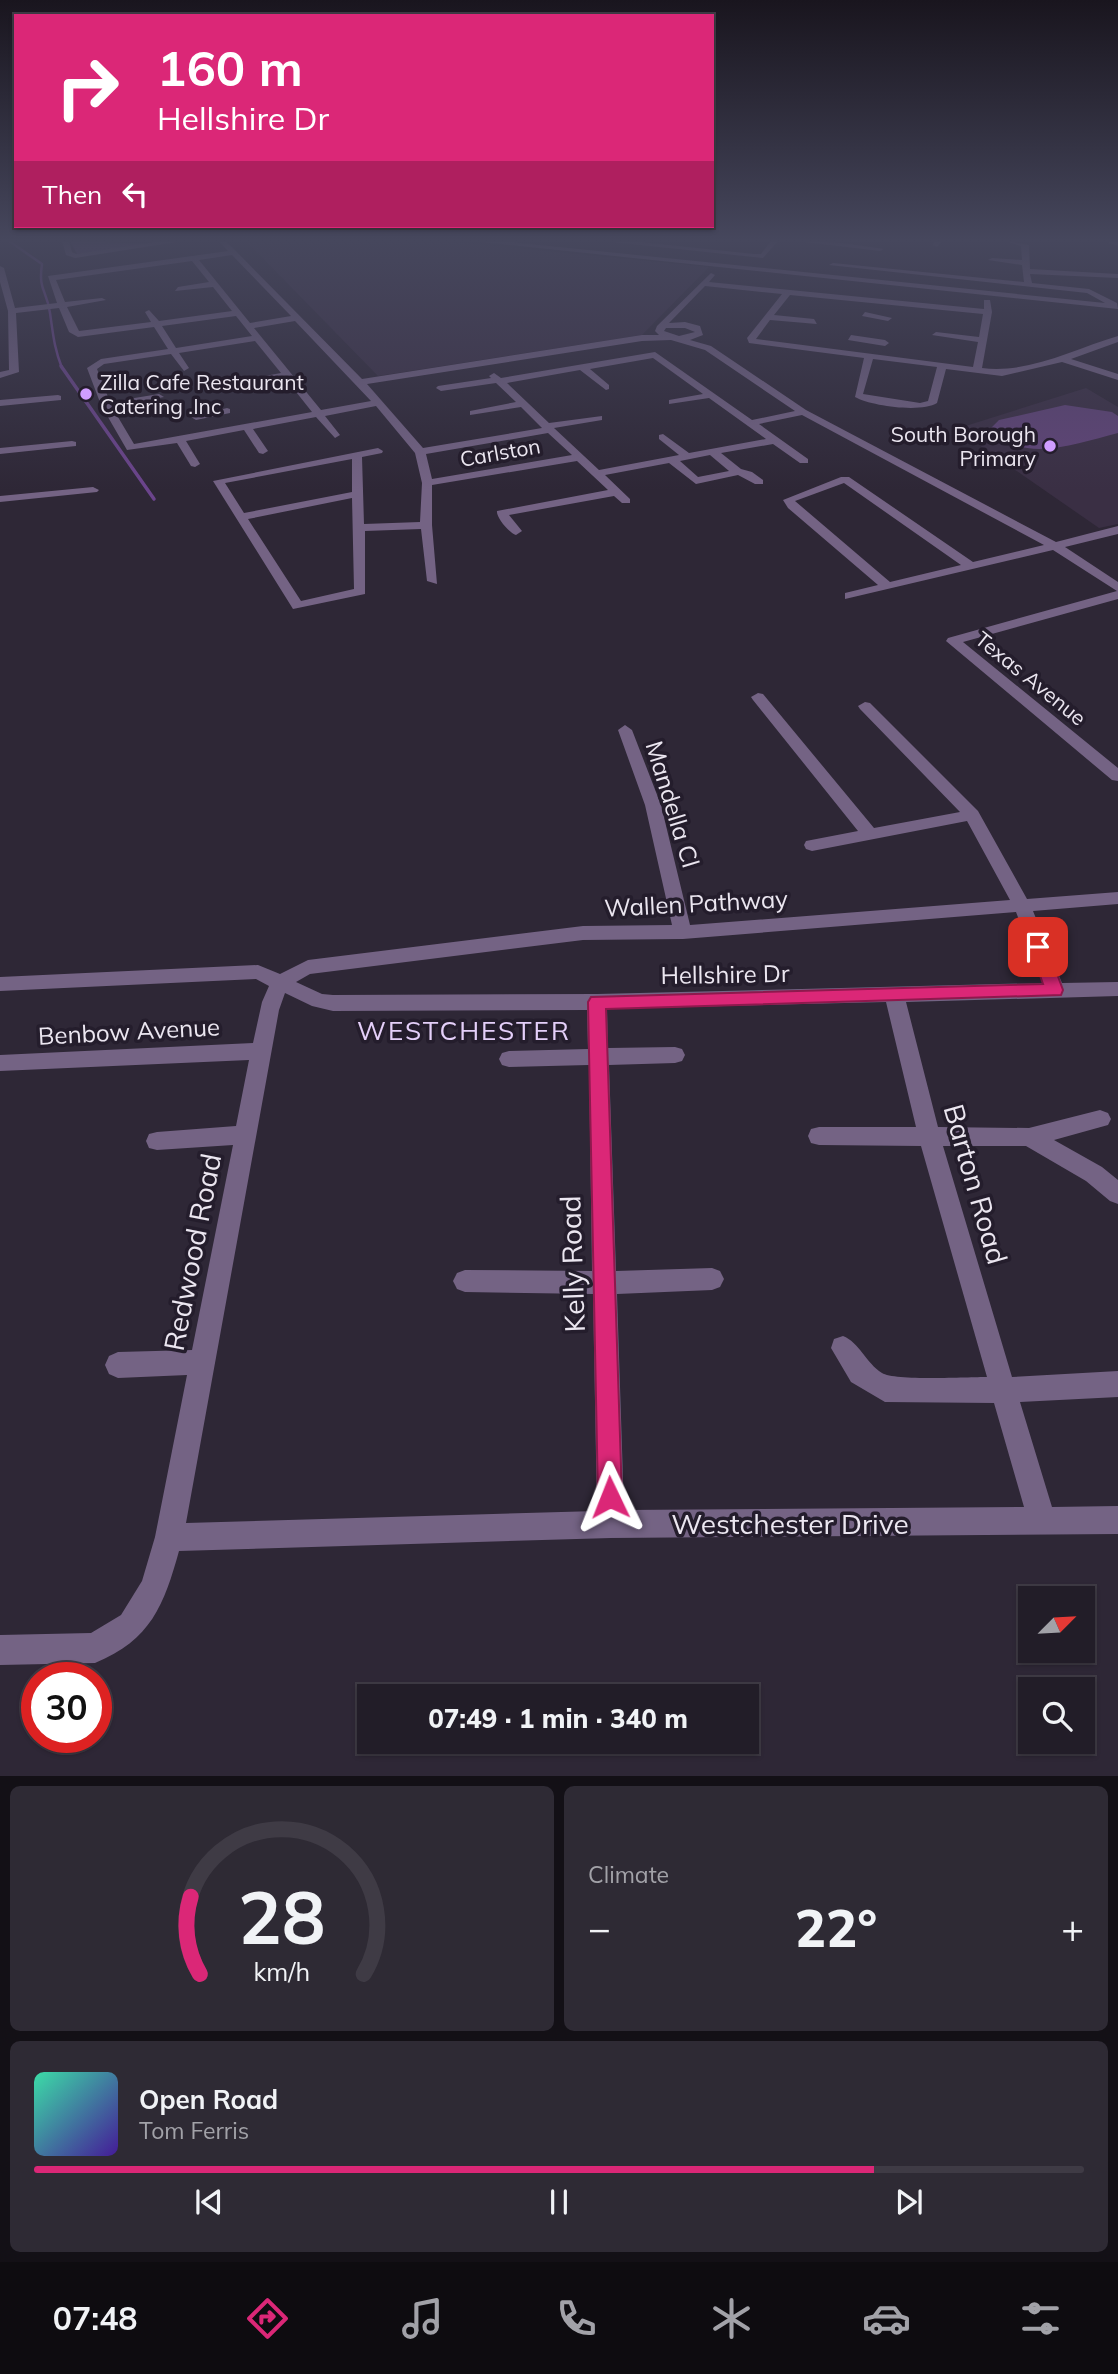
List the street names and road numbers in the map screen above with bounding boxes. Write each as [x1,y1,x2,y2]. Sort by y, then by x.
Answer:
street label: Carlston [458,432,542,472]
street label: Texas Avenue [970,625,1092,731]
street label: Mandella Cl [640,737,706,871]
street label: Wallen Pathway [603,883,789,923]
street label: Hellshire Dr [660,958,790,990]
street label: Benbow Avenue [37,1011,221,1051]
street label: Barton Road [936,1100,1016,1268]
street label: Redwood Road [156,1151,228,1353]
street label: Kelly Road [552,1195,592,1333]
street label: Westchester Drive [671,1506,909,1541]

